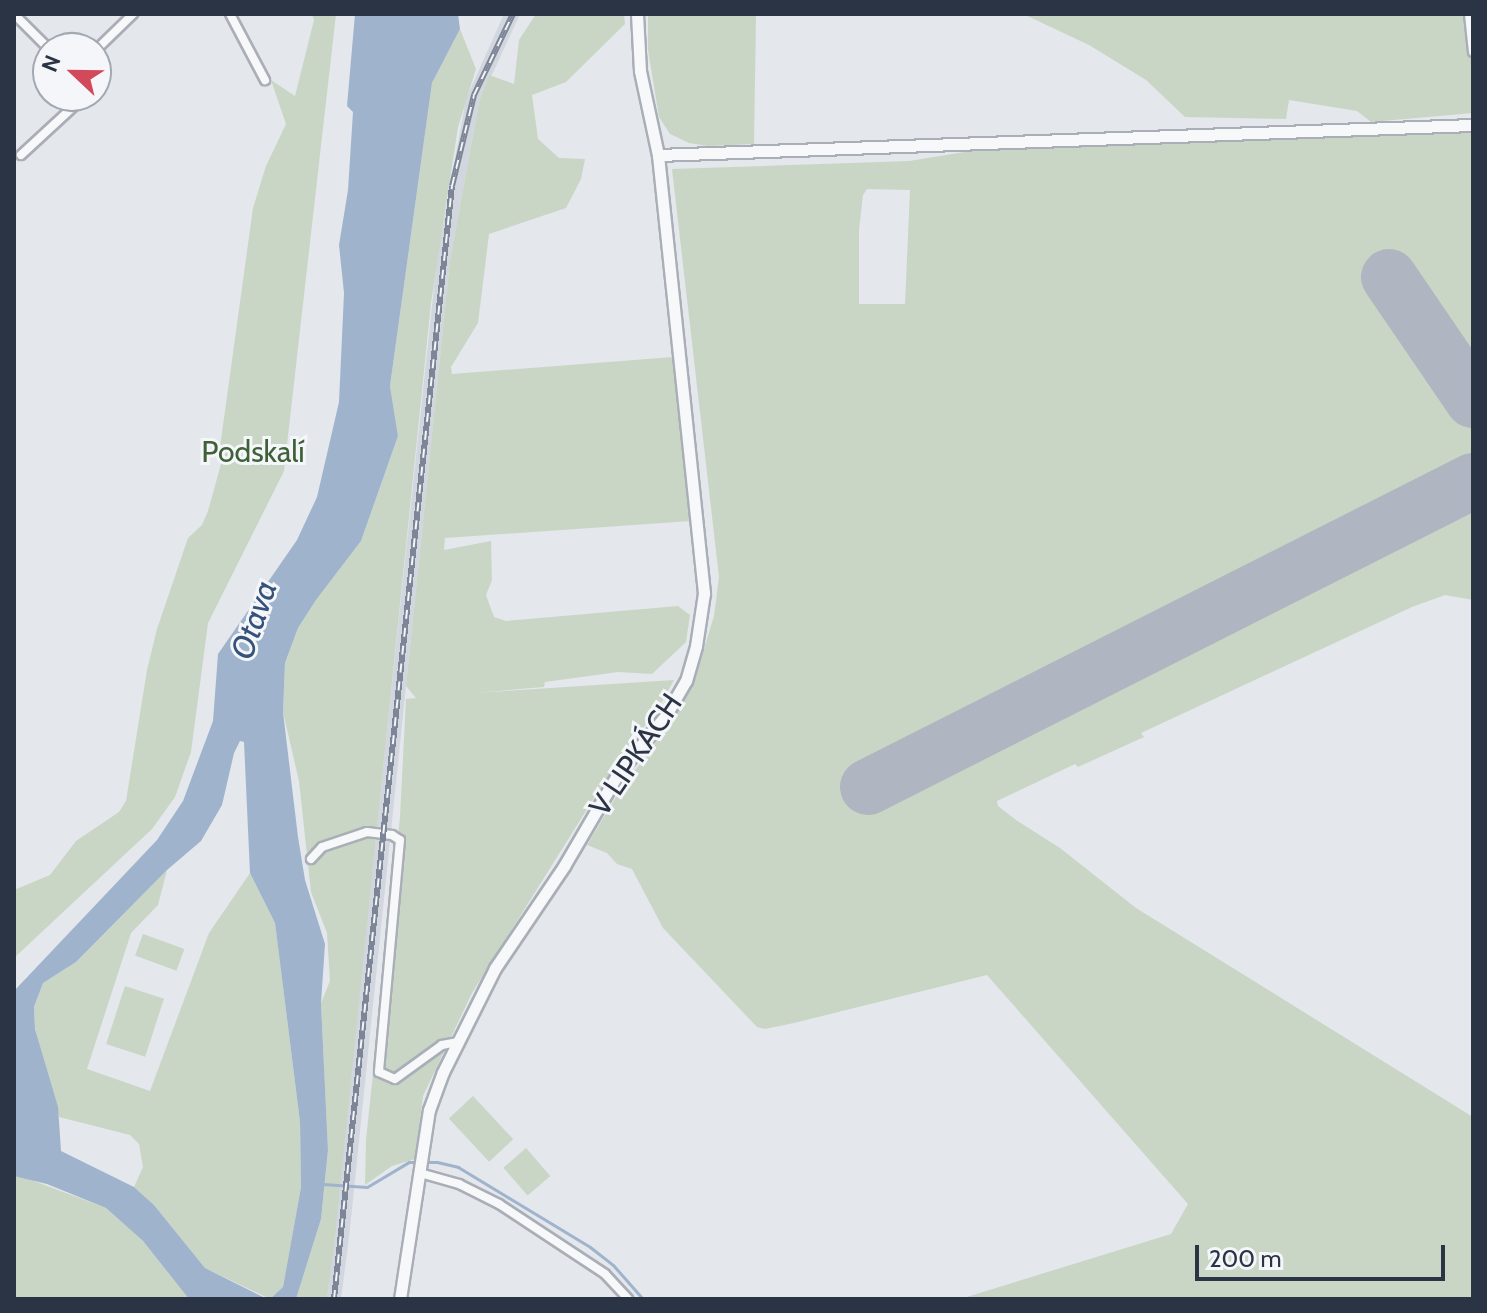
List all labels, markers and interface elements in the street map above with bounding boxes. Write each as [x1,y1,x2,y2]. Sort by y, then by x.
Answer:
north arrow [32,32,112,112]
text: N [36,51,67,76]
park label: Podskalí [201,434,305,470]
water label: Otava [223,576,285,664]
street label: V LIPKÁCH [582,687,690,823]
scale bar [1199,1229,1449,1279]
text: 200 m [1209,1244,1282,1273]

